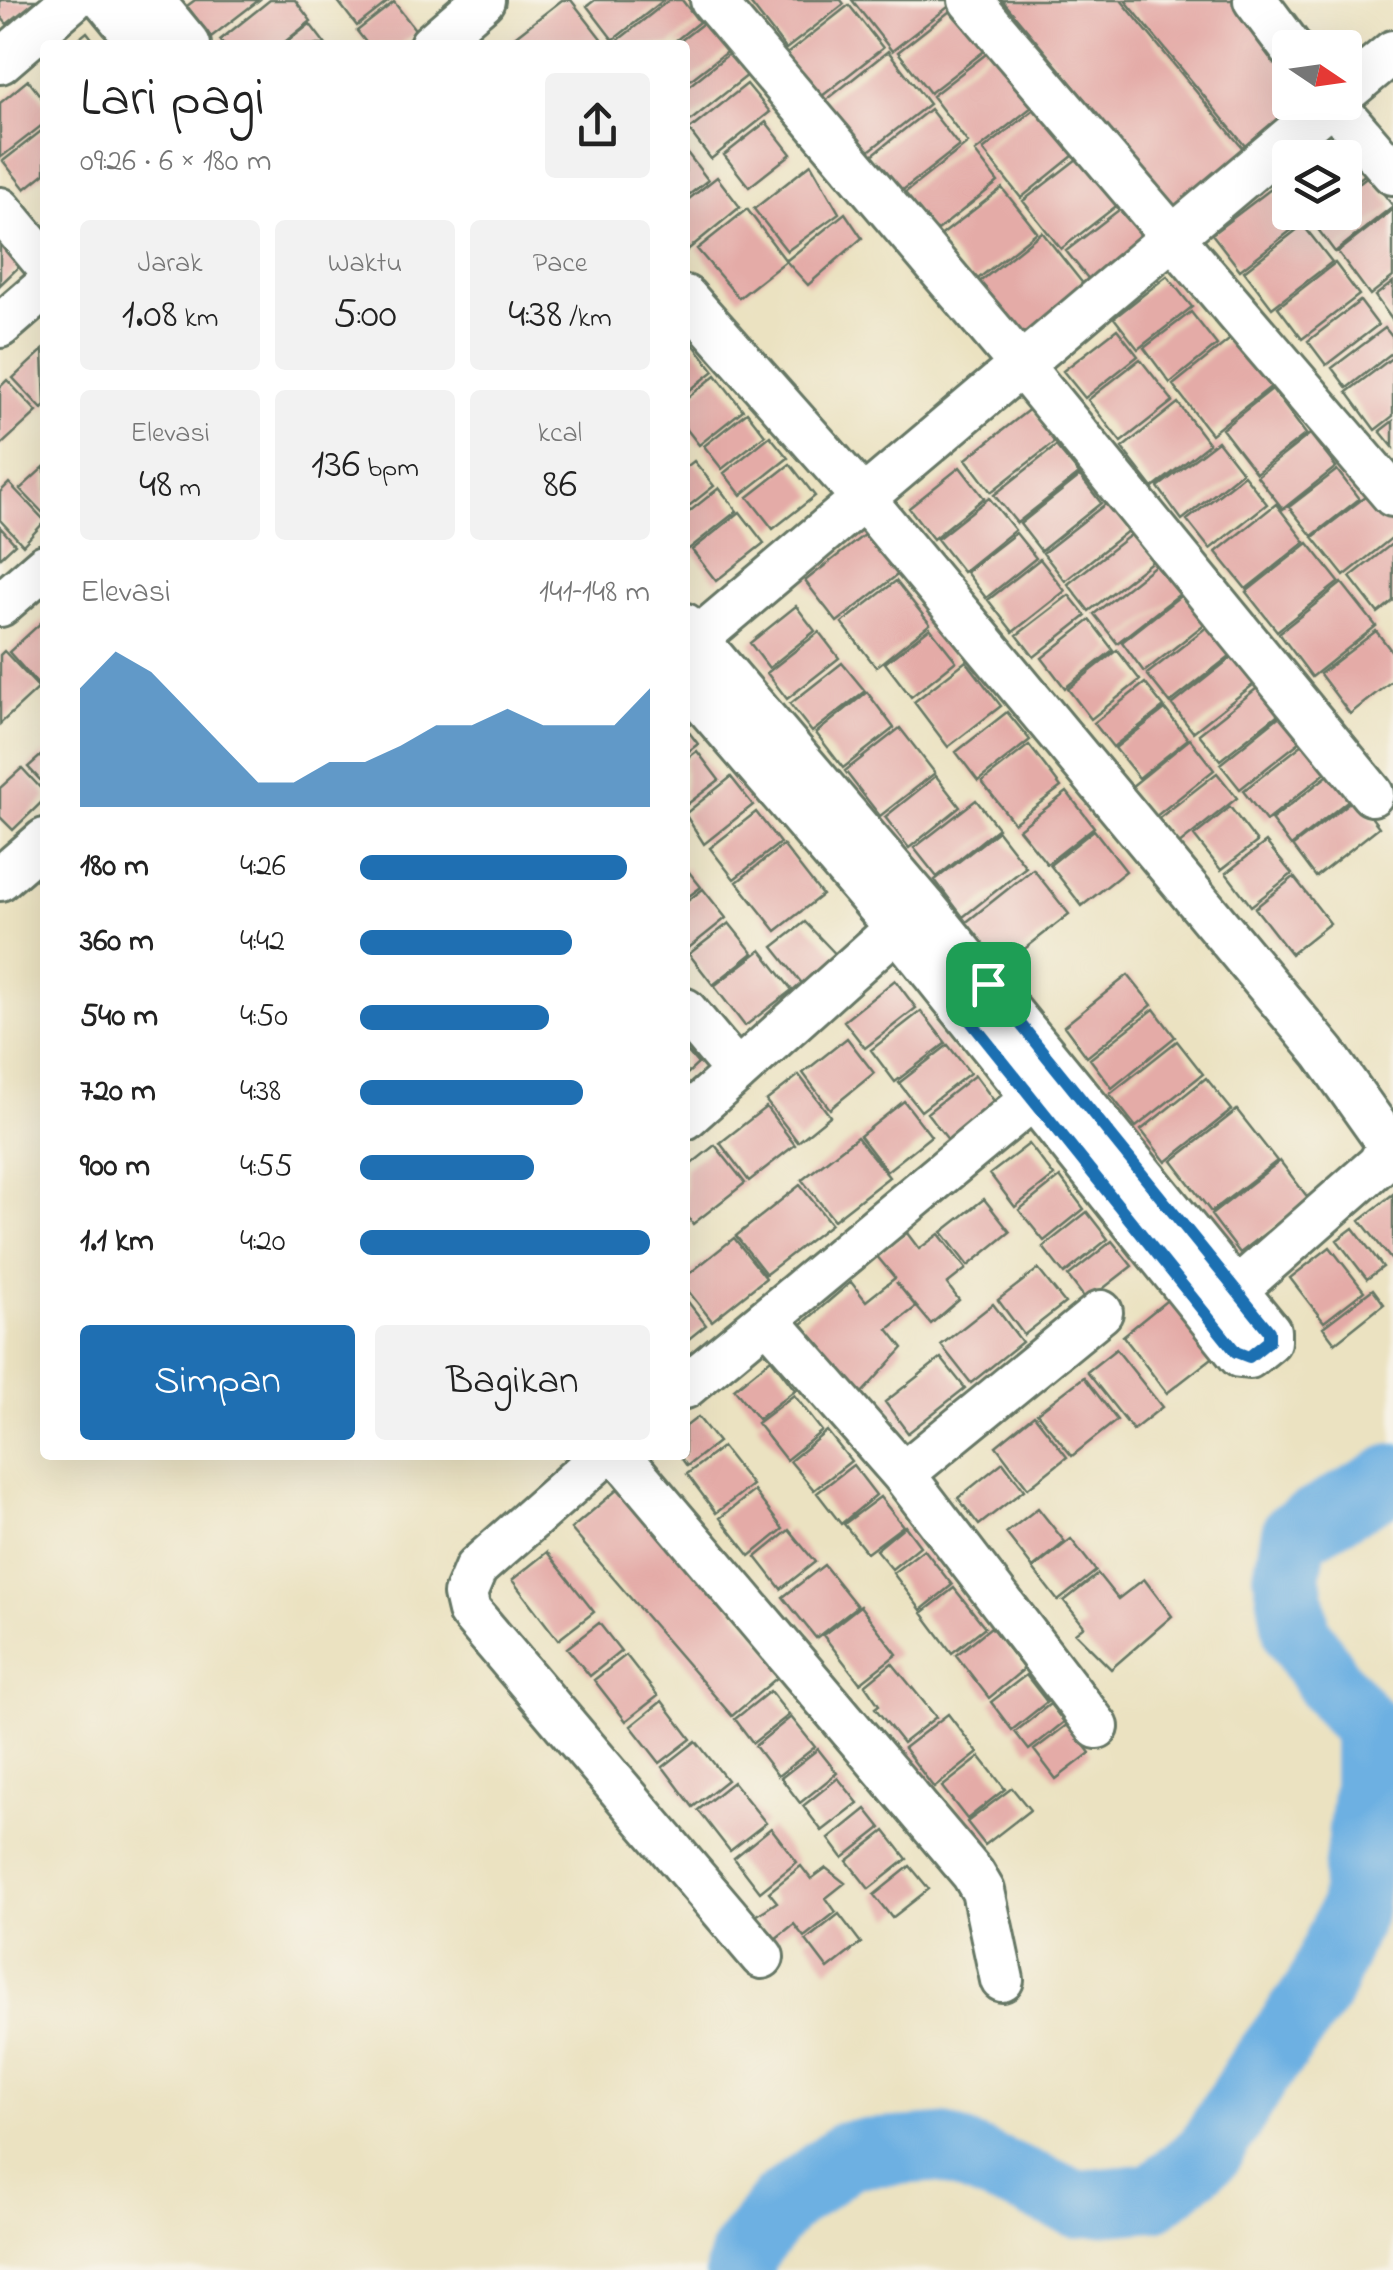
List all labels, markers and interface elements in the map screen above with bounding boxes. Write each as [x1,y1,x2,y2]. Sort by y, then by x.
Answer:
north arrow [1272,30,1362,120]
map controls [1272,30,1362,230]
text: Lari pagi [80,61,265,141]
button: share [545,73,650,178]
text: 09:26 · 6 × 180 m [80,139,272,186]
button: layers [1272,140,1362,230]
text: Jarak [138,244,202,285]
text: Waktu [328,244,402,285]
text: Pace [533,244,587,285]
text: 1.08 [122,285,177,346]
text: 5:00 [333,285,397,346]
text: 4:38 [508,285,562,346]
text: km [177,299,218,340]
text: /km [562,299,612,340]
text: Elevasi [130,414,210,455]
text: kcal [538,414,582,455]
text: 136 [311,435,360,496]
text: bpm [360,449,419,490]
text: 48 [139,455,172,516]
text: 86 [543,455,577,516]
text: m [172,469,201,510]
text: Elevasi [80,570,171,617]
text: 141–148 m [539,570,650,617]
text: 180 m [80,844,149,891]
text: 4:26 [240,844,286,891]
text: 360 m [80,919,154,966]
text: 4:42 [240,919,285,966]
pin [946,942,1031,1027]
icon: arrive [961,957,1016,1012]
text: 540 m [80,994,158,1041]
text: 4:50 [240,994,288,1041]
text: 720 m [80,1069,156,1116]
text: 4:38 [240,1069,281,1116]
text: 900 m [80,1144,150,1191]
text: 4:55 [240,1144,293,1191]
text: 1.1 km [80,1219,154,1266]
text: 4:20 [240,1219,286,1266]
button: Simpan [80,1325,355,1440]
button: Bagikan [375,1325,650,1440]

